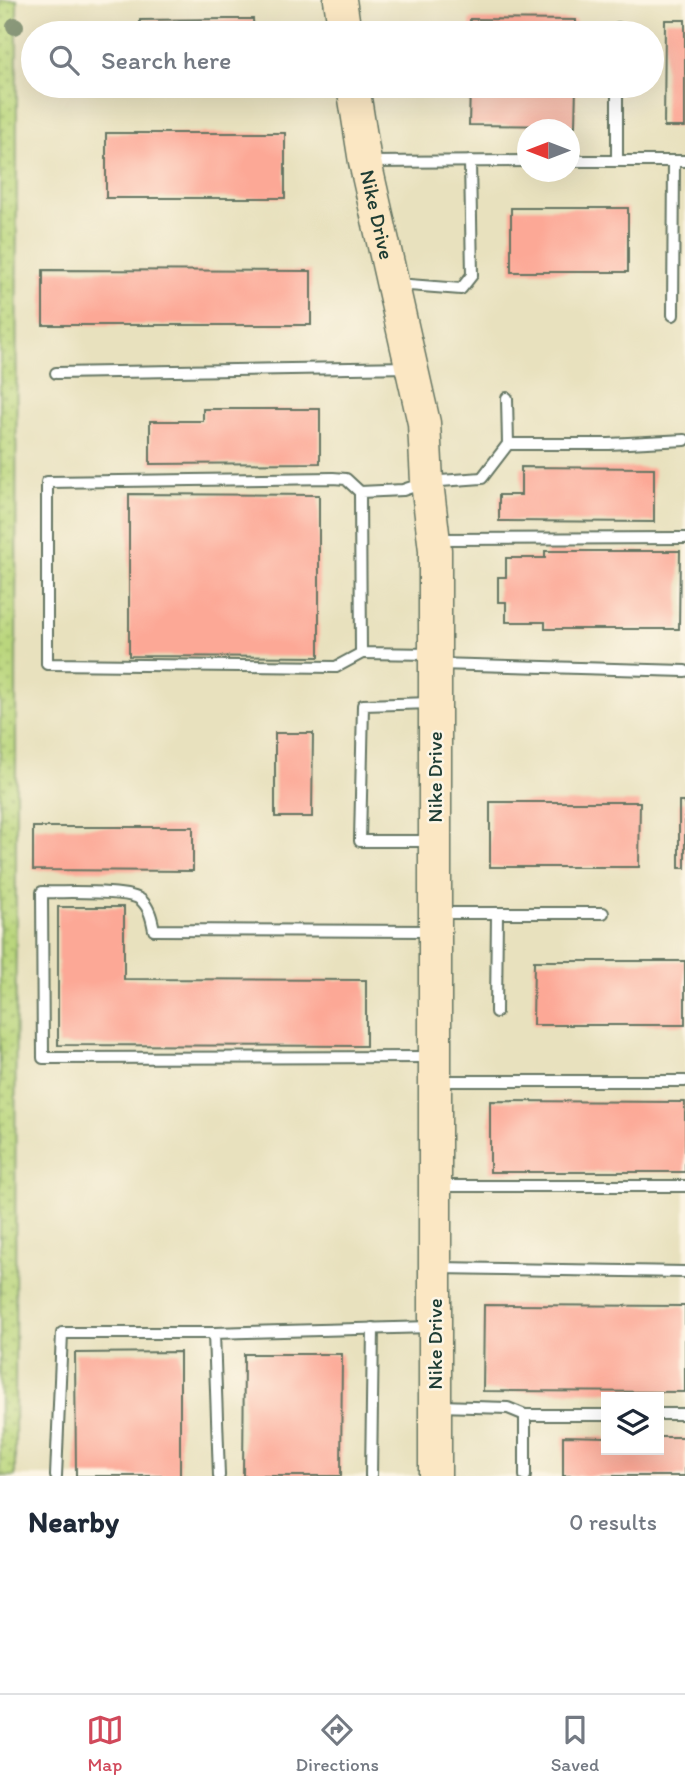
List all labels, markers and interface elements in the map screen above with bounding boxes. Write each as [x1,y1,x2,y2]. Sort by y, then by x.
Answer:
search box [21,21,664,98]
icon: search [45,41,83,79]
text: Search here [101,44,231,76]
north arrow [517,119,580,182]
street label: Nike Drive [355,167,400,262]
street label: Nike Drive [422,731,447,823]
street label: Nike Drive [422,1298,447,1390]
map controls [601,1392,664,1455]
button: layers [601,1392,664,1455]
text: Nearby [28,1503,119,1540]
text: 0 results [569,1508,657,1536]
tab: Map [86,1711,124,1776]
tab: Directions [295,1711,379,1776]
tab: Saved [551,1711,599,1776]

